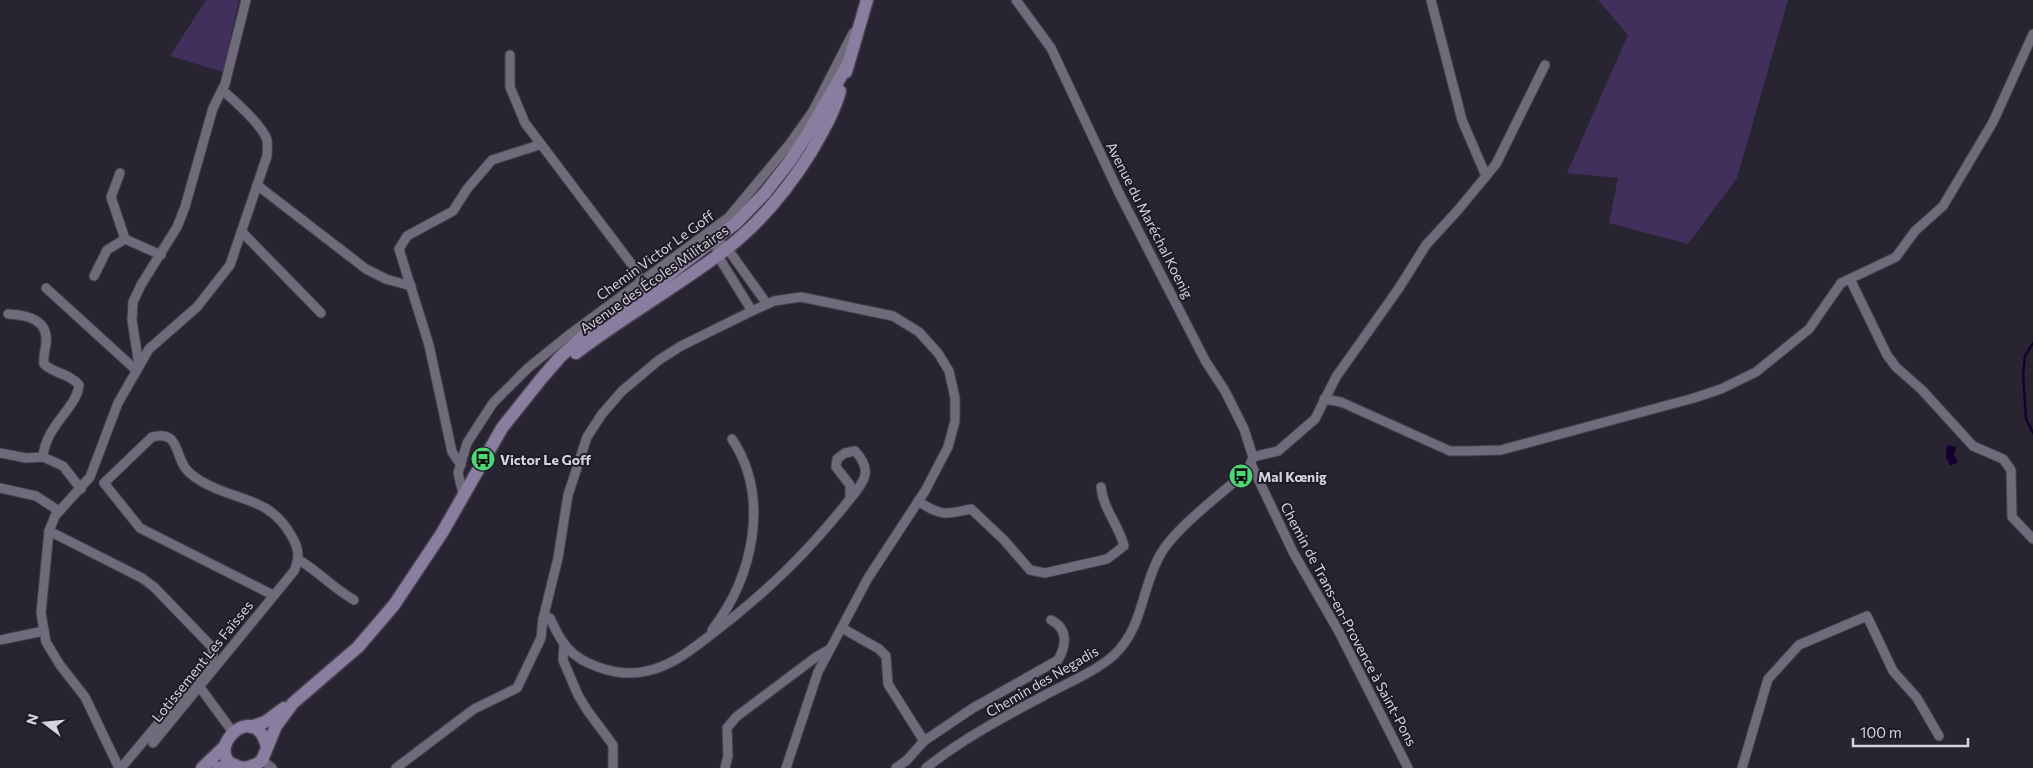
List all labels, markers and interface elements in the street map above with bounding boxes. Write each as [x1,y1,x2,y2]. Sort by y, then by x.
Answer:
street label: Avenue du Maréchal Koenig [1103,139,1197,302]
street label: Chemin Victor Le Goff [593,206,717,303]
street label: Avenue des Écoles Militaires [576,221,732,337]
bus stop icon: Victor Le Goff [470,446,496,472]
place label: Victor Le Goff [500,451,592,468]
bus stop icon: Mal Kœnig [1228,463,1254,489]
place label: Mal Kœnig [1258,468,1327,485]
street label: Chemin de Trans-en-Provence à Saint-Pons [1277,499,1421,749]
street label: Lotissement Les Faïsses [148,597,256,725]
street label: Chemin des Negadis [983,642,1101,720]
north arrow [20,698,70,748]
text: N [22,712,42,727]
scale bar [1853,716,1968,748]
text: 100 m [1860,723,1902,741]

